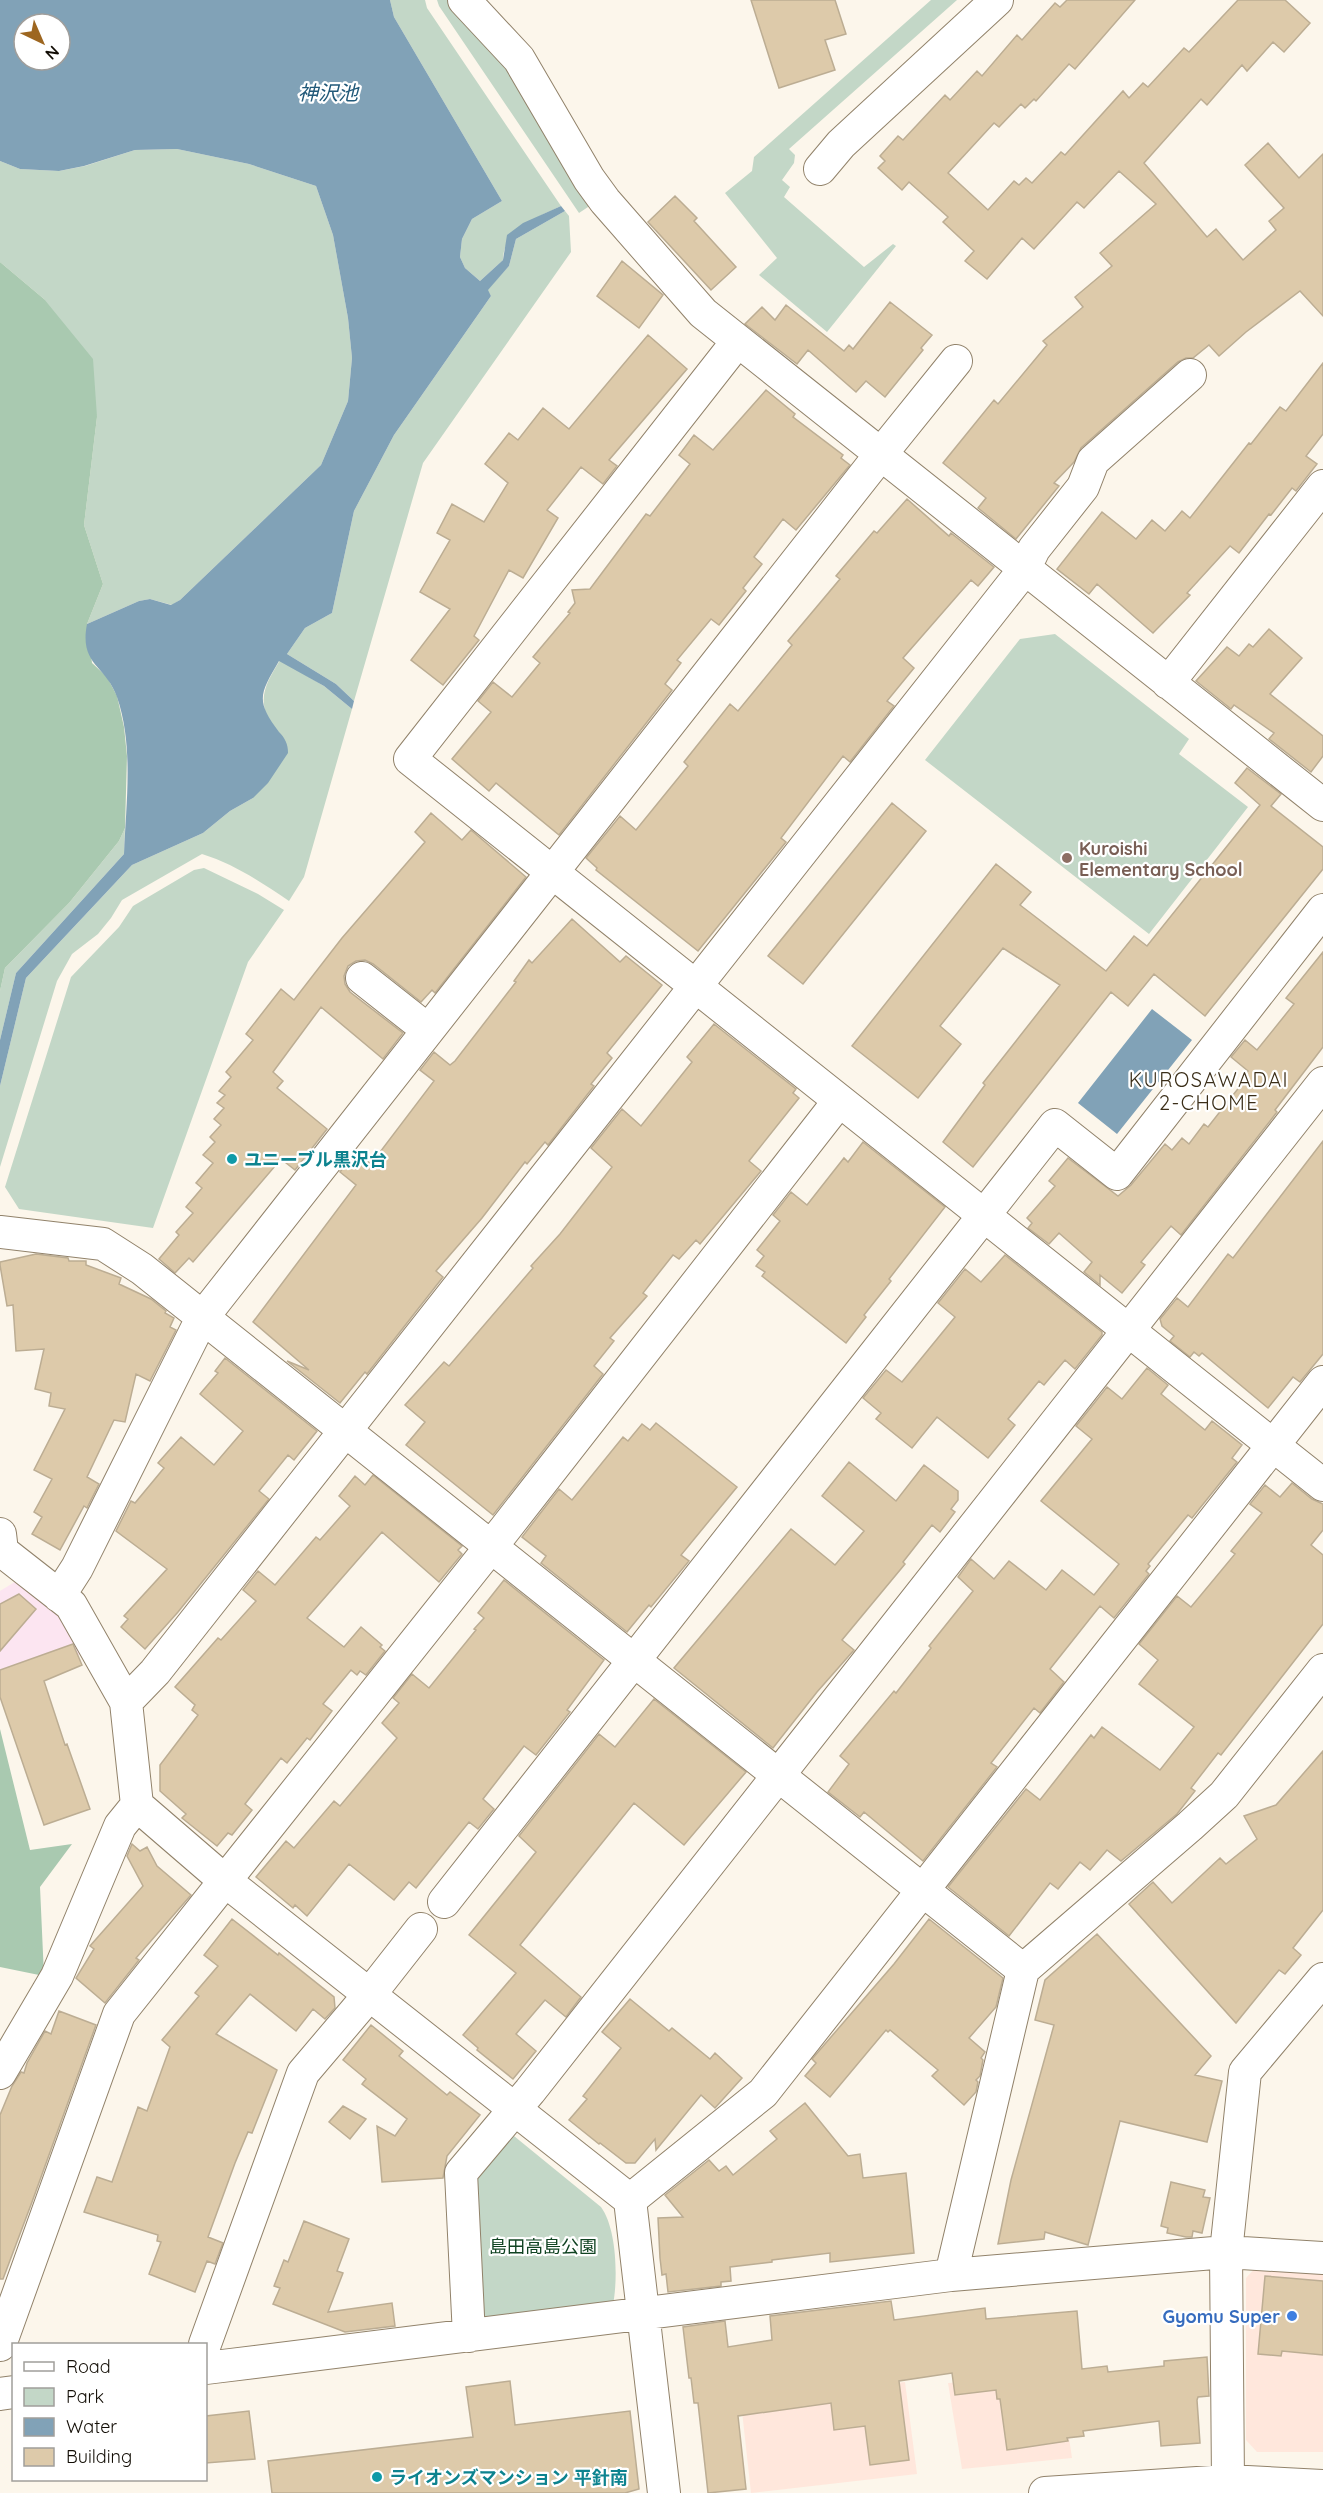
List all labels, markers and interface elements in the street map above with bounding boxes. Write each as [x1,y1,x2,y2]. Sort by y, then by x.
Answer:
north arrow [12,12,72,72]
text: N [41,42,64,64]
water label: 神沢池 [298,80,360,105]
place label: Kuroishi Elementary School [1079,837,1243,881]
marker: Kuroishi Elementary School [1060,851,1074,865]
district label: KUROSAWADAI 2-CHOME [1129,1067,1289,1115]
place label: ユニーブル黒沢台 [244,1148,387,1171]
marker: ユニーブル黒沢台 [225,1152,239,1166]
park label: 島田高島公園 [489,2235,597,2258]
place label: Gyomu Super [1163,2305,1280,2328]
marker: Gyomu Super [1285,2309,1299,2323]
legend [12,2343,207,2481]
text: Road [66,2355,111,2378]
text: Park [66,2385,104,2408]
text: Water [66,2415,117,2438]
text: Building [66,2445,132,2468]
place label: ライオンズマンション 平針南 [389,2466,628,2489]
marker: ライオンズマンション 平針南 [370,2470,384,2484]

